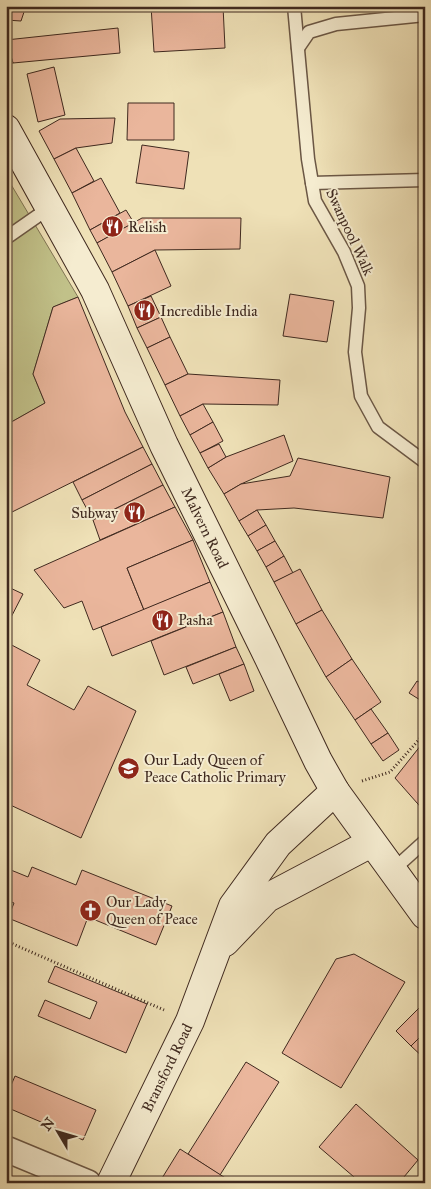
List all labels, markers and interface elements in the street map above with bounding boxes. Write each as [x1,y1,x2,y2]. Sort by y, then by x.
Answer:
street label: Swanpool Walk [322,186,378,278]
restaurant icon: Relish [100,215,124,239]
place label: Relish [128,218,167,236]
restaurant icon: Incredible India [132,299,156,323]
place label: Incredible India [160,302,258,320]
street label: Malvern Road [177,484,233,572]
restaurant icon: Subway [122,501,146,525]
place label: Subway [71,504,119,522]
restaurant icon: Pasha [150,608,174,632]
place label: Pasha [178,611,213,629]
place label: Our Lady Queen of Peace Catholic Primary [144,751,287,786]
school or university icon: Our Lady Queen of Peace Catholic Primary [116,757,140,781]
place label: Our Lady Queen of Peace [106,893,198,928]
church icon: Our Lady Queen of Peace [78,899,102,923]
street label: Bransford Road [138,1020,197,1115]
north arrow [32,1106,82,1156]
text: N [38,1114,59,1134]

